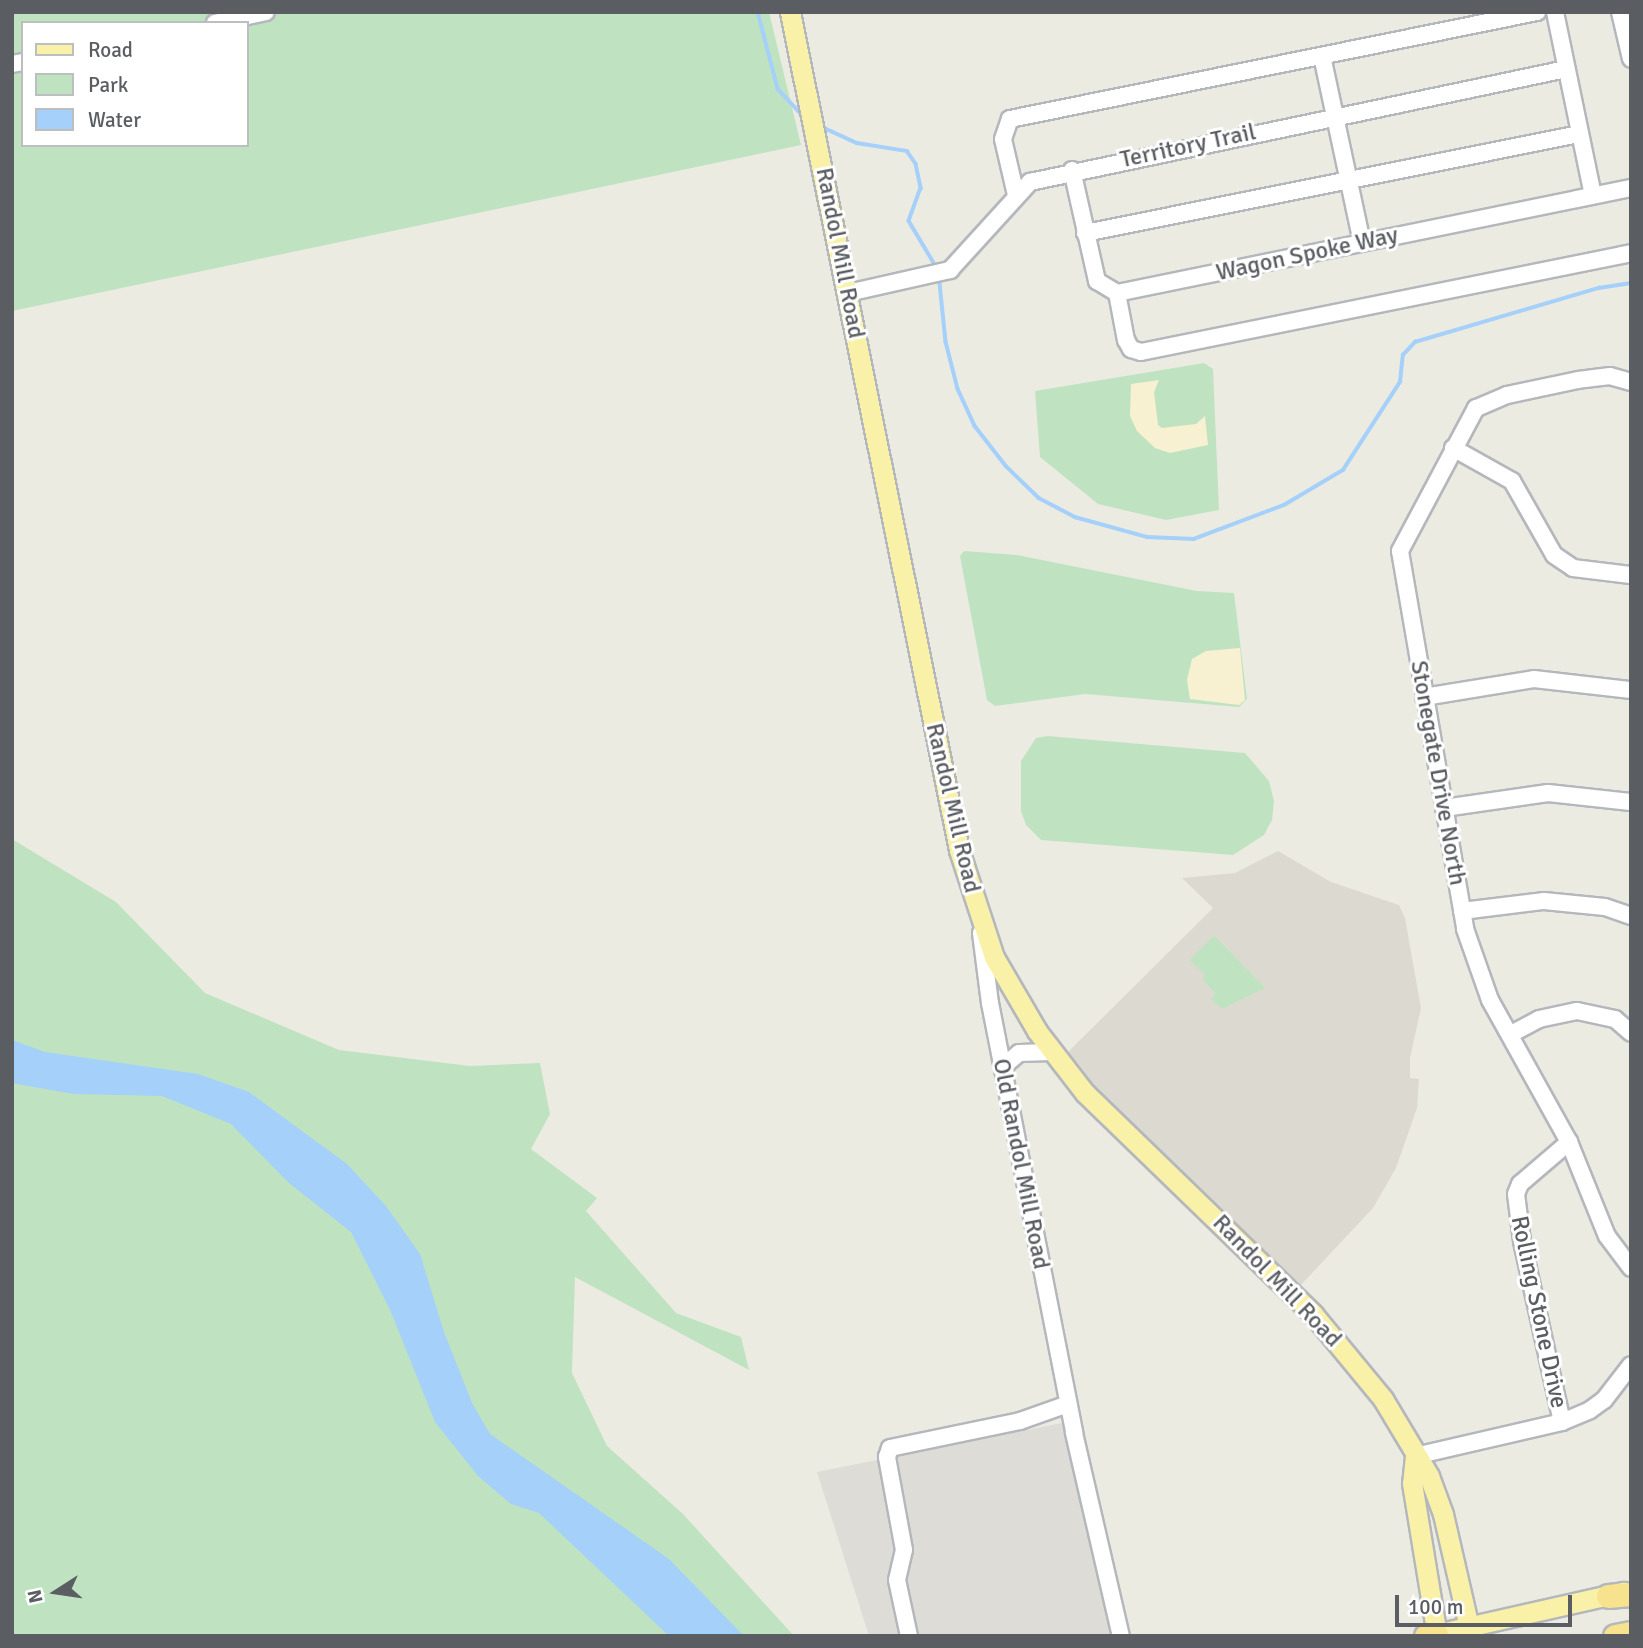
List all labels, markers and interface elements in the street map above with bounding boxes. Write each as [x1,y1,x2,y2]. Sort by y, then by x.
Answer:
legend [21,21,248,147]
text: Road [88,37,133,63]
text: Park [88,72,128,98]
text: Water [88,107,141,133]
street label: Territory Trail [1118,118,1258,174]
street label: Randol Mill Road [809,165,871,341]
street label: Wagon Spoke Way [1213,221,1401,287]
street label: Stonegate Drive North [1404,658,1472,888]
street label: Randol Mill Road [919,720,987,896]
street label: Old Randol Mill Road [986,1056,1056,1272]
street label: Randol Mill Road [1206,1209,1348,1353]
street label: Rolling Stone Drive [1505,1213,1573,1411]
north arrow [21,1557,91,1627]
scale bar [1398,1582,1575,1626]
text: N [22,1587,49,1605]
text: 100 m [1408,1594,1463,1620]

